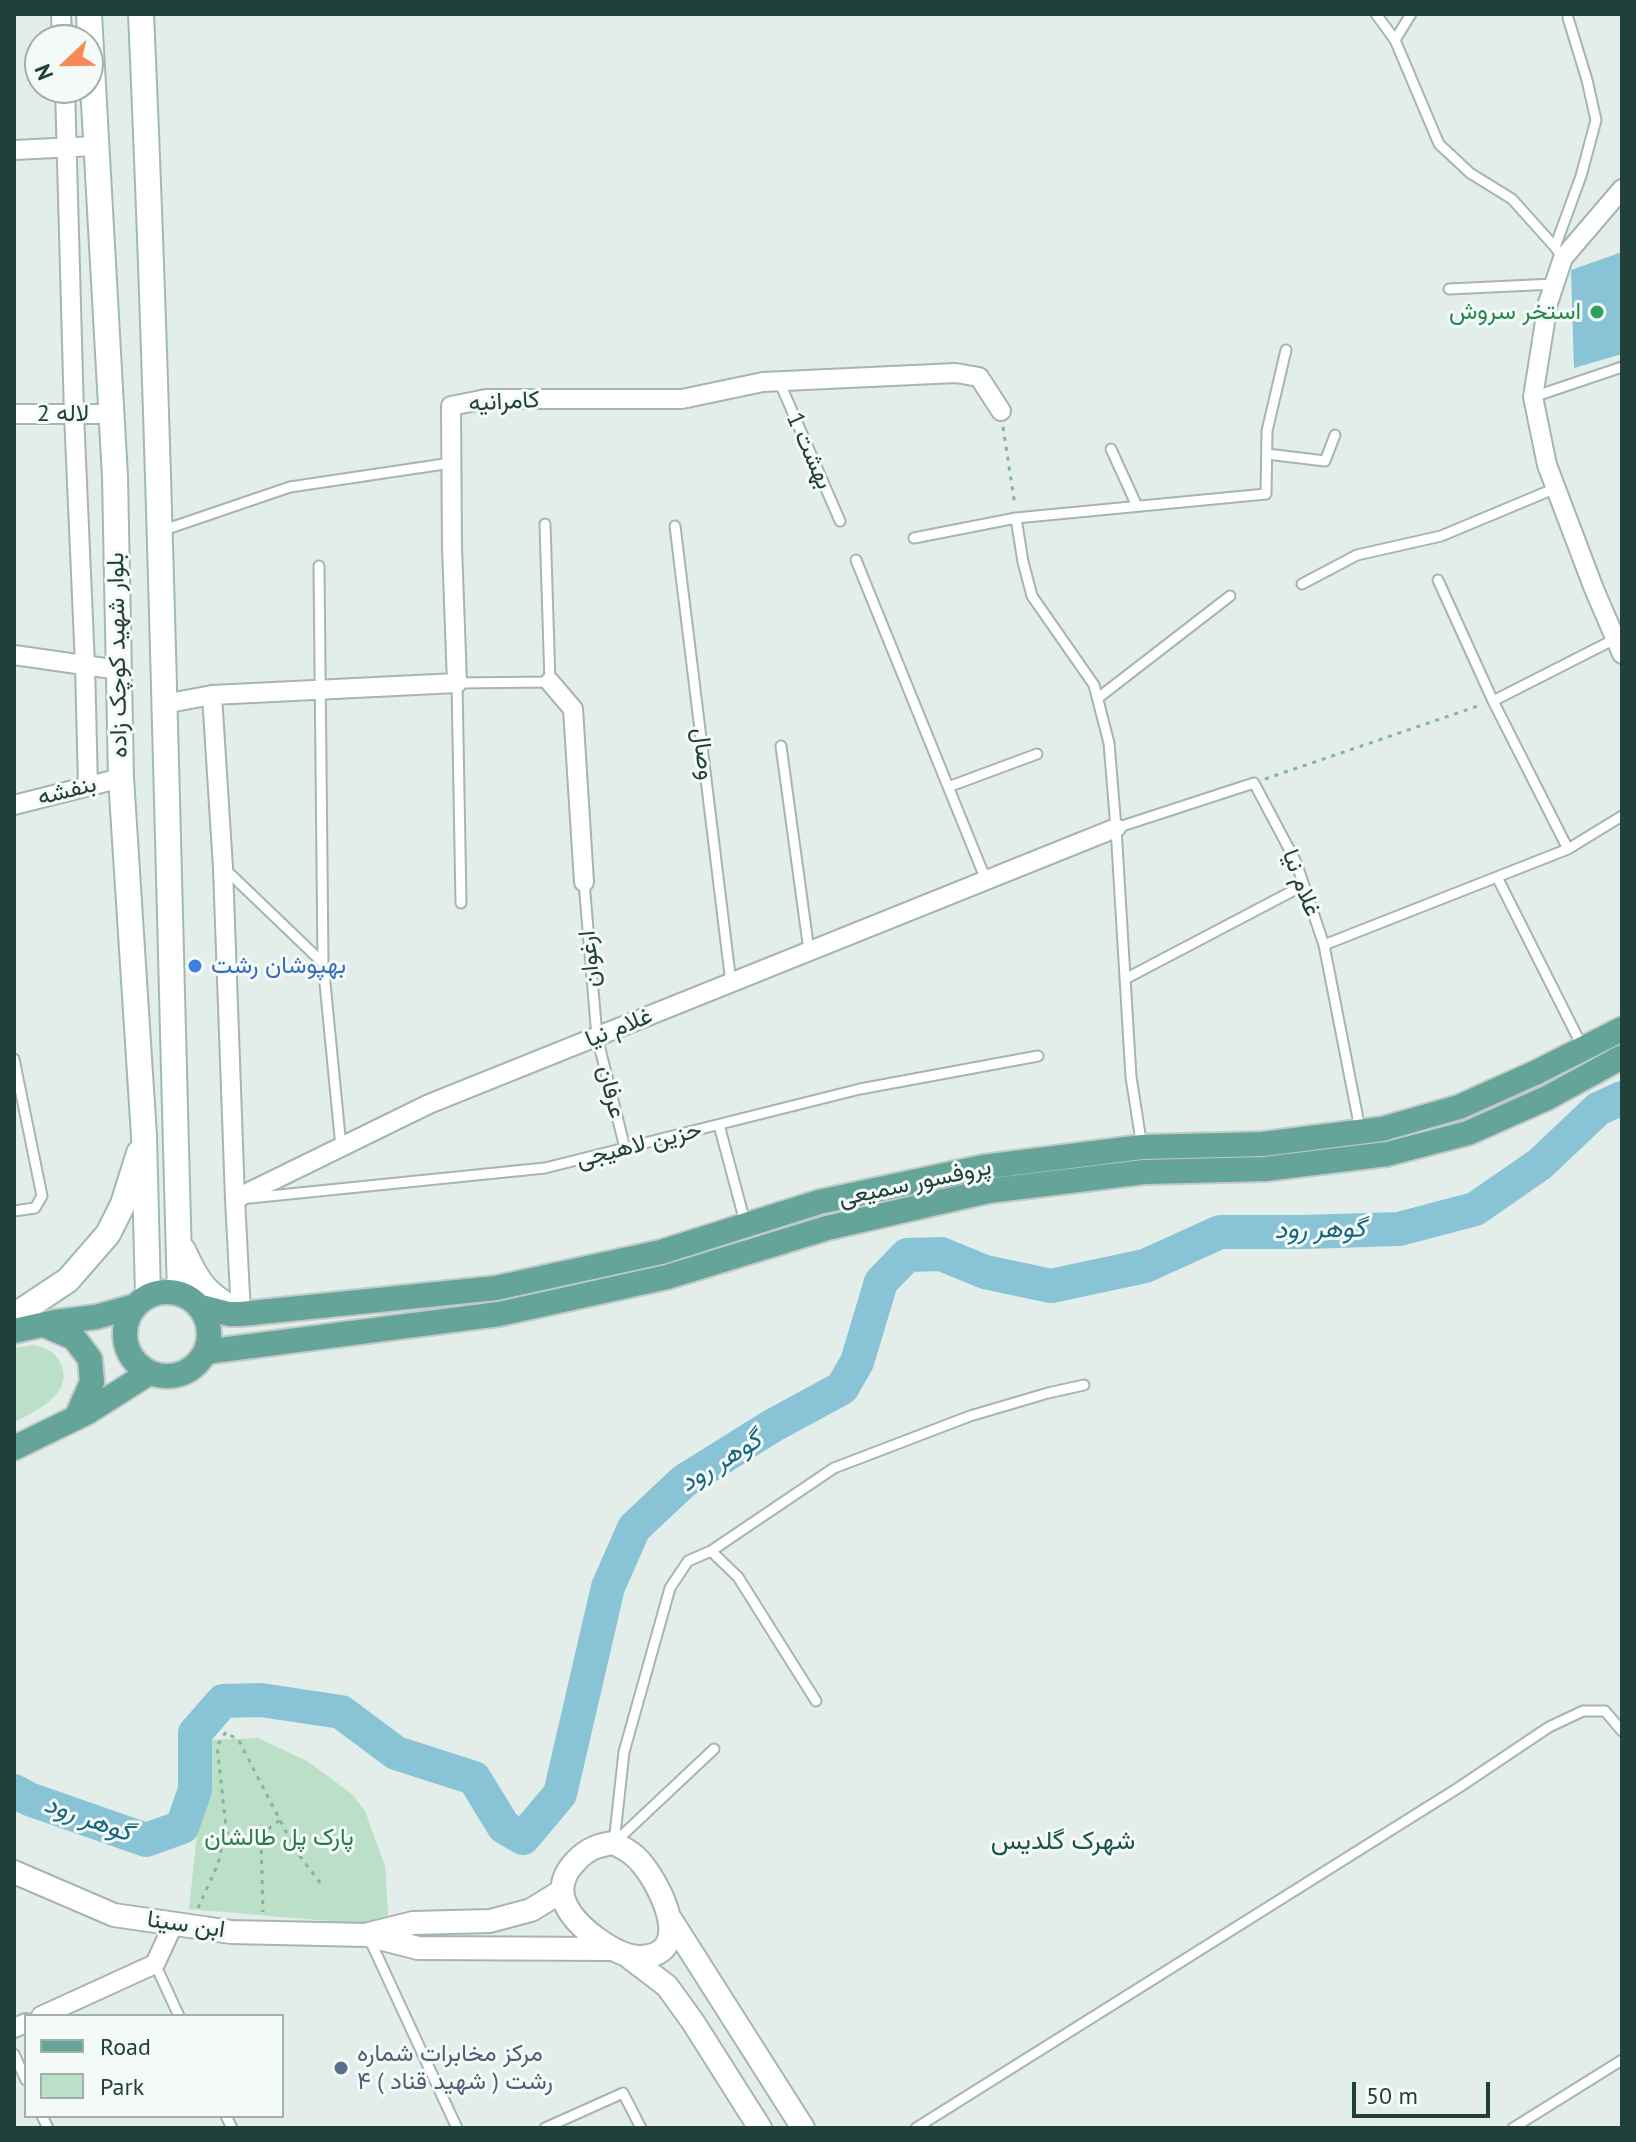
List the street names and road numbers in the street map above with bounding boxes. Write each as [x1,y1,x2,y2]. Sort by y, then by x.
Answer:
street label: کامرانیه [468,386,540,418]
street label: لاله 2 [37,400,89,428]
street label: بهشت 1 [779,408,839,494]
street label: بلوار شهید کوچک زاده [102,552,134,758]
street label: وصال [686,726,720,782]
street label: بنفشه [34,770,100,812]
street label: غلام نیا [1275,845,1327,921]
street label: ارغوان [573,929,607,989]
street label: غلام نیا [581,1002,657,1054]
street label: عرفان [591,1062,631,1122]
street label: حزین لاهیجی [573,1116,705,1174]
street label: پروفسور سمیعی [836,1153,994,1213]
street label: ابن سینا [145,1905,227,1945]

